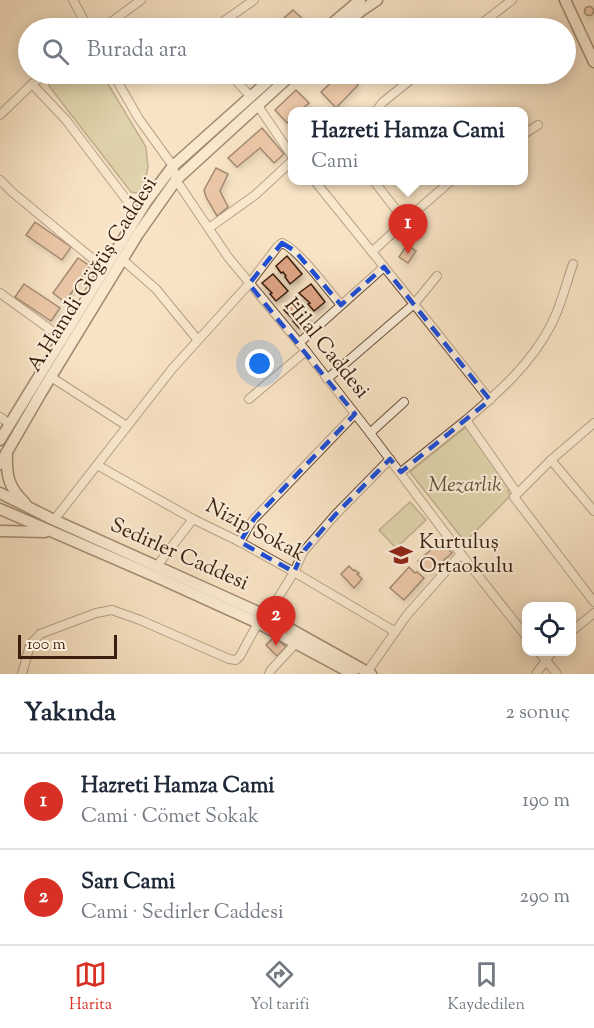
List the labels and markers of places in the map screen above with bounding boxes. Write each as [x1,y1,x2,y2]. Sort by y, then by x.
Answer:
pin: 1 [388,204,428,254]
place label: Kurtuluş Ortaokulu [419,528,514,582]
school or university icon: Kurtuluş Ortaokulu [388,542,414,568]
pin: 2 [256,596,296,646]

